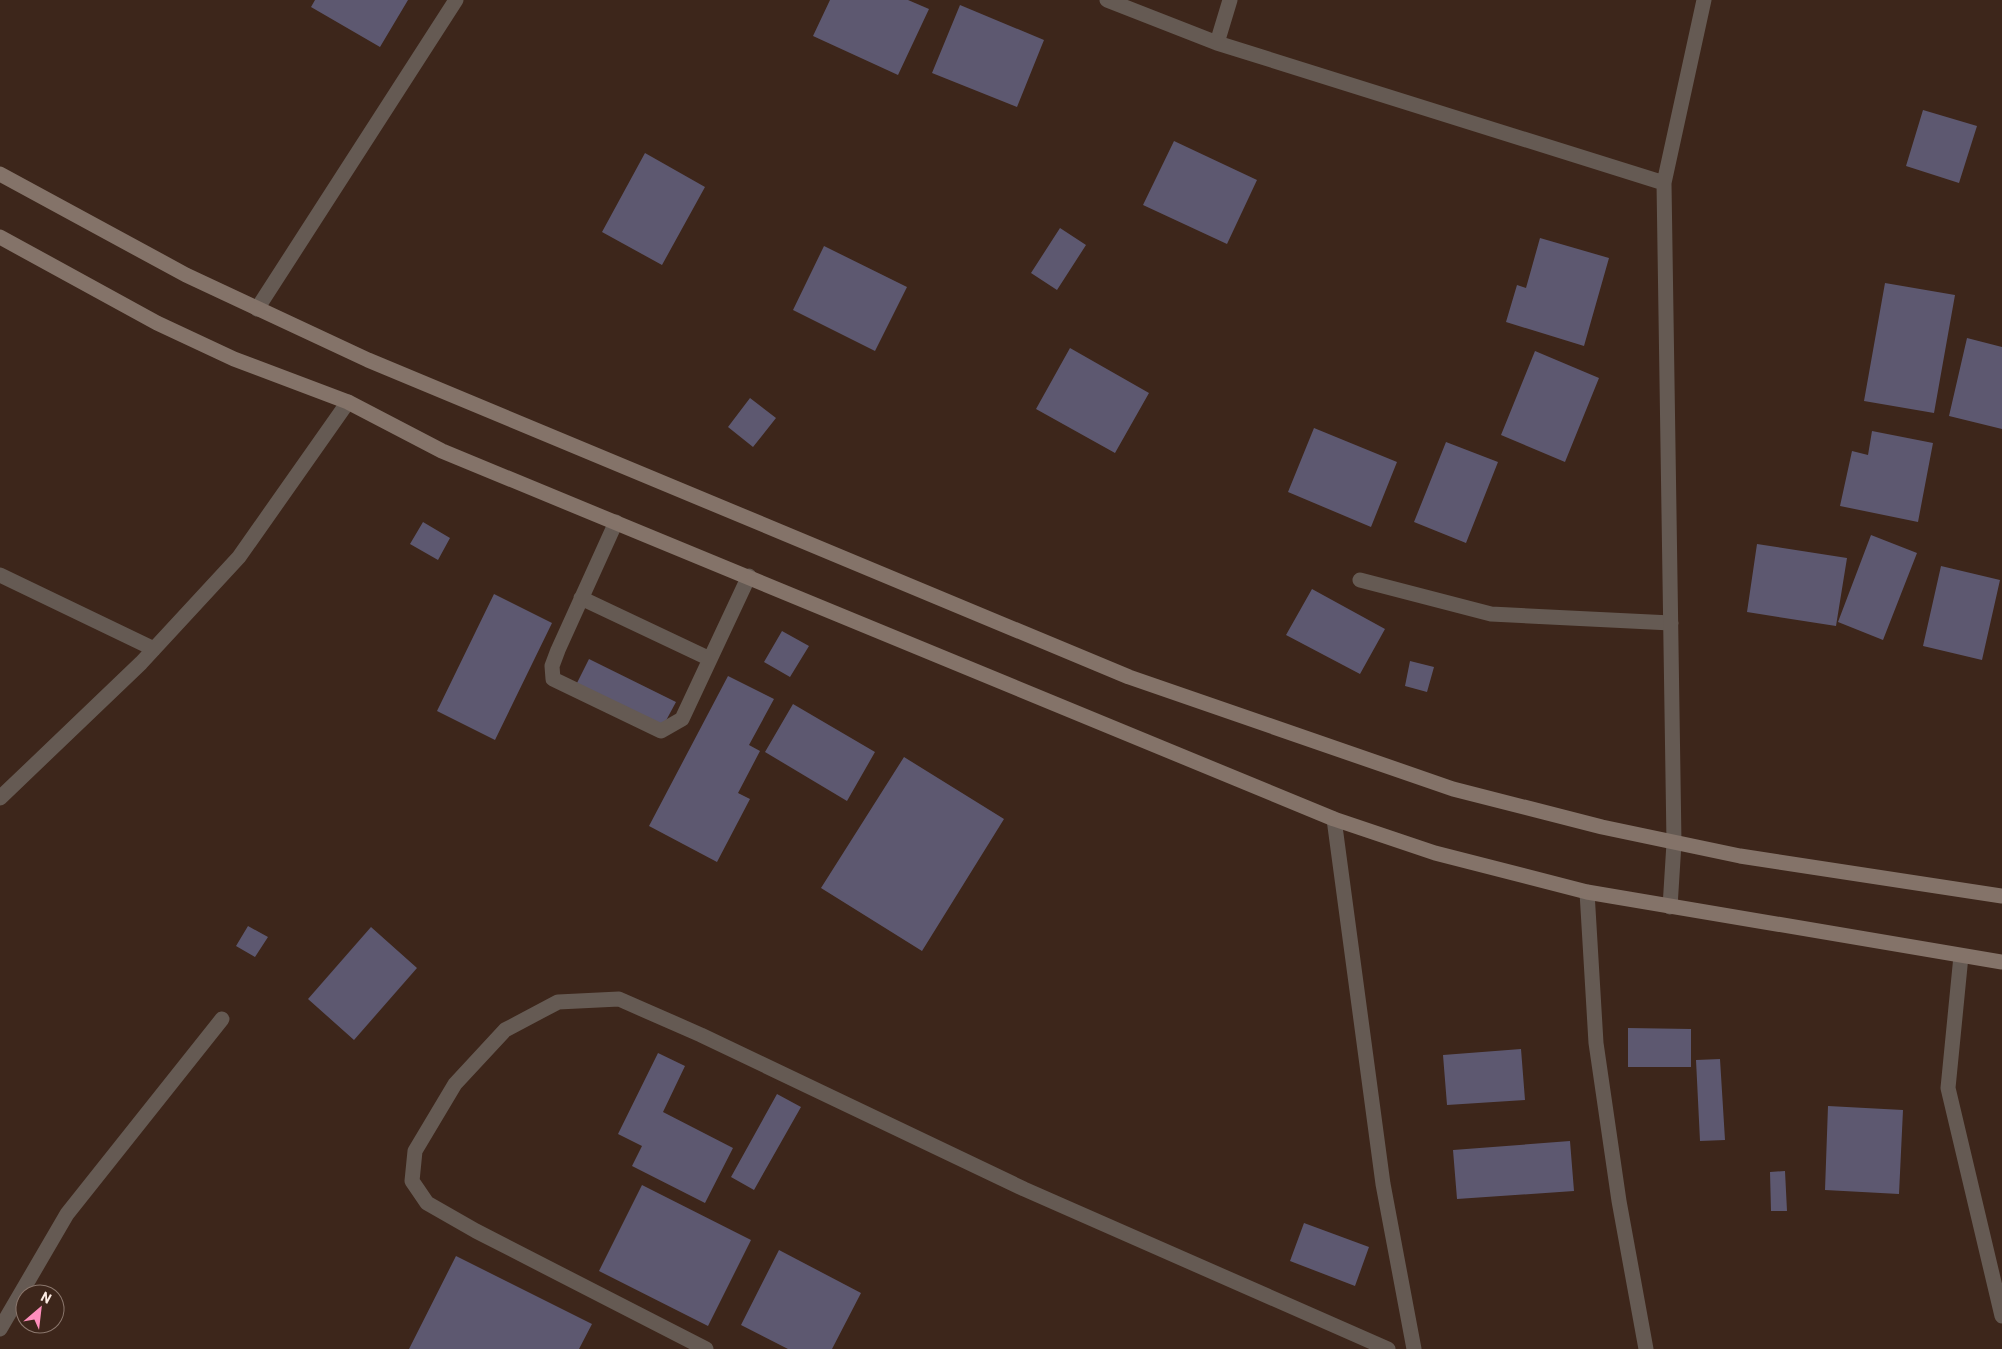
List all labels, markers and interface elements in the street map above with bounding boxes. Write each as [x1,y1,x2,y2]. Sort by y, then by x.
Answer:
north arrow [15,1284,65,1334]
text: N [38,1287,54,1307]

